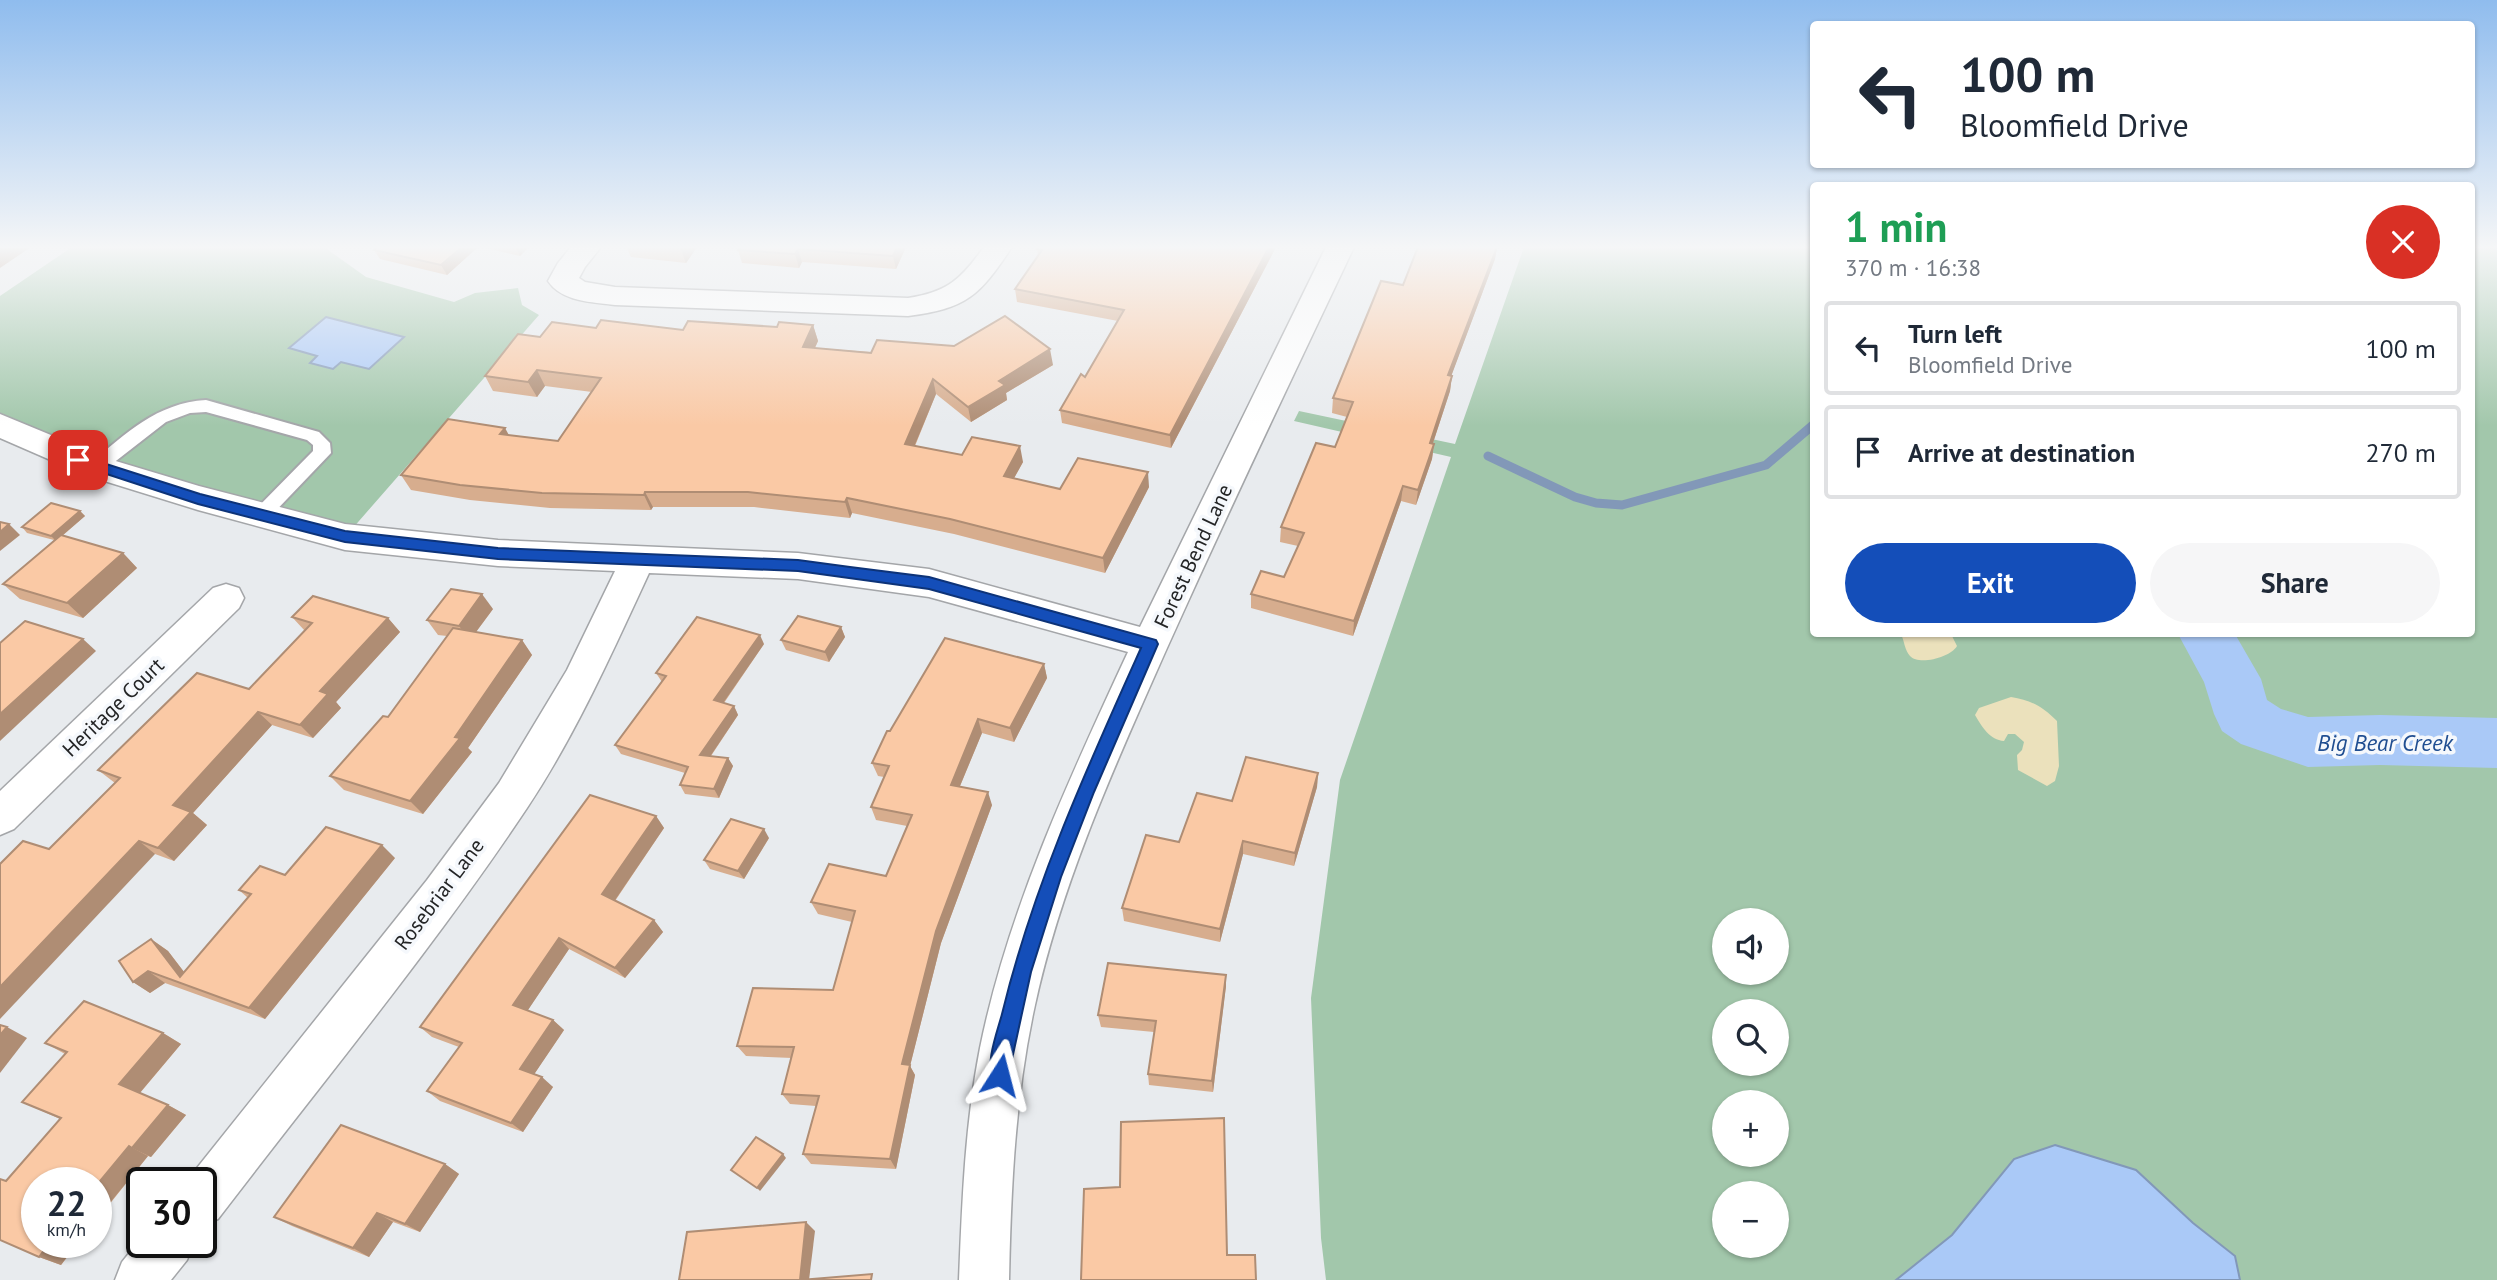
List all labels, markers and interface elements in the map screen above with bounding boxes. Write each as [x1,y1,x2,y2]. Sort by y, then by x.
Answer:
text: 100 m [1960,42,2095,106]
icon: left [1845,49,1936,140]
text: Bloomfield Drive [1960,104,2189,146]
text: 1 min [1845,199,1947,254]
button: close [2366,205,2440,279]
text: 370 m · 16:38 [1845,253,1981,282]
text: Turn left [1908,317,2002,350]
icon: left [1849,329,1887,367]
text: 100 m [2365,332,2436,365]
text: Bloomfield Drive [1908,350,2072,379]
pin [48,430,108,490]
icon: arrive [1849,433,1887,471]
text: Arrive at destination [1908,436,2135,469]
text: 270 m [2365,436,2436,469]
icon: arrive [59,441,97,479]
street label: Forest Bend Lane [1148,480,1238,632]
button: Exit [1845,543,2136,623]
button: Share [2150,543,2440,623]
street label: Heritage Court [56,652,170,762]
water label: Big Bear Creek [2317,728,2455,757]
street label: Rosebriar Lane [388,833,490,955]
map controls [1712,908,1789,1258]
button: sound [1712,908,1789,985]
button: search [1712,999,1789,1076]
position arrow [963,1038,1037,1112]
button: + [1712,1090,1789,1167]
speed limit sign: 30 [126,1167,217,1258]
text: 22 [47,1180,86,1226]
button: − [1712,1181,1789,1258]
text: km/h [47,1218,86,1241]

